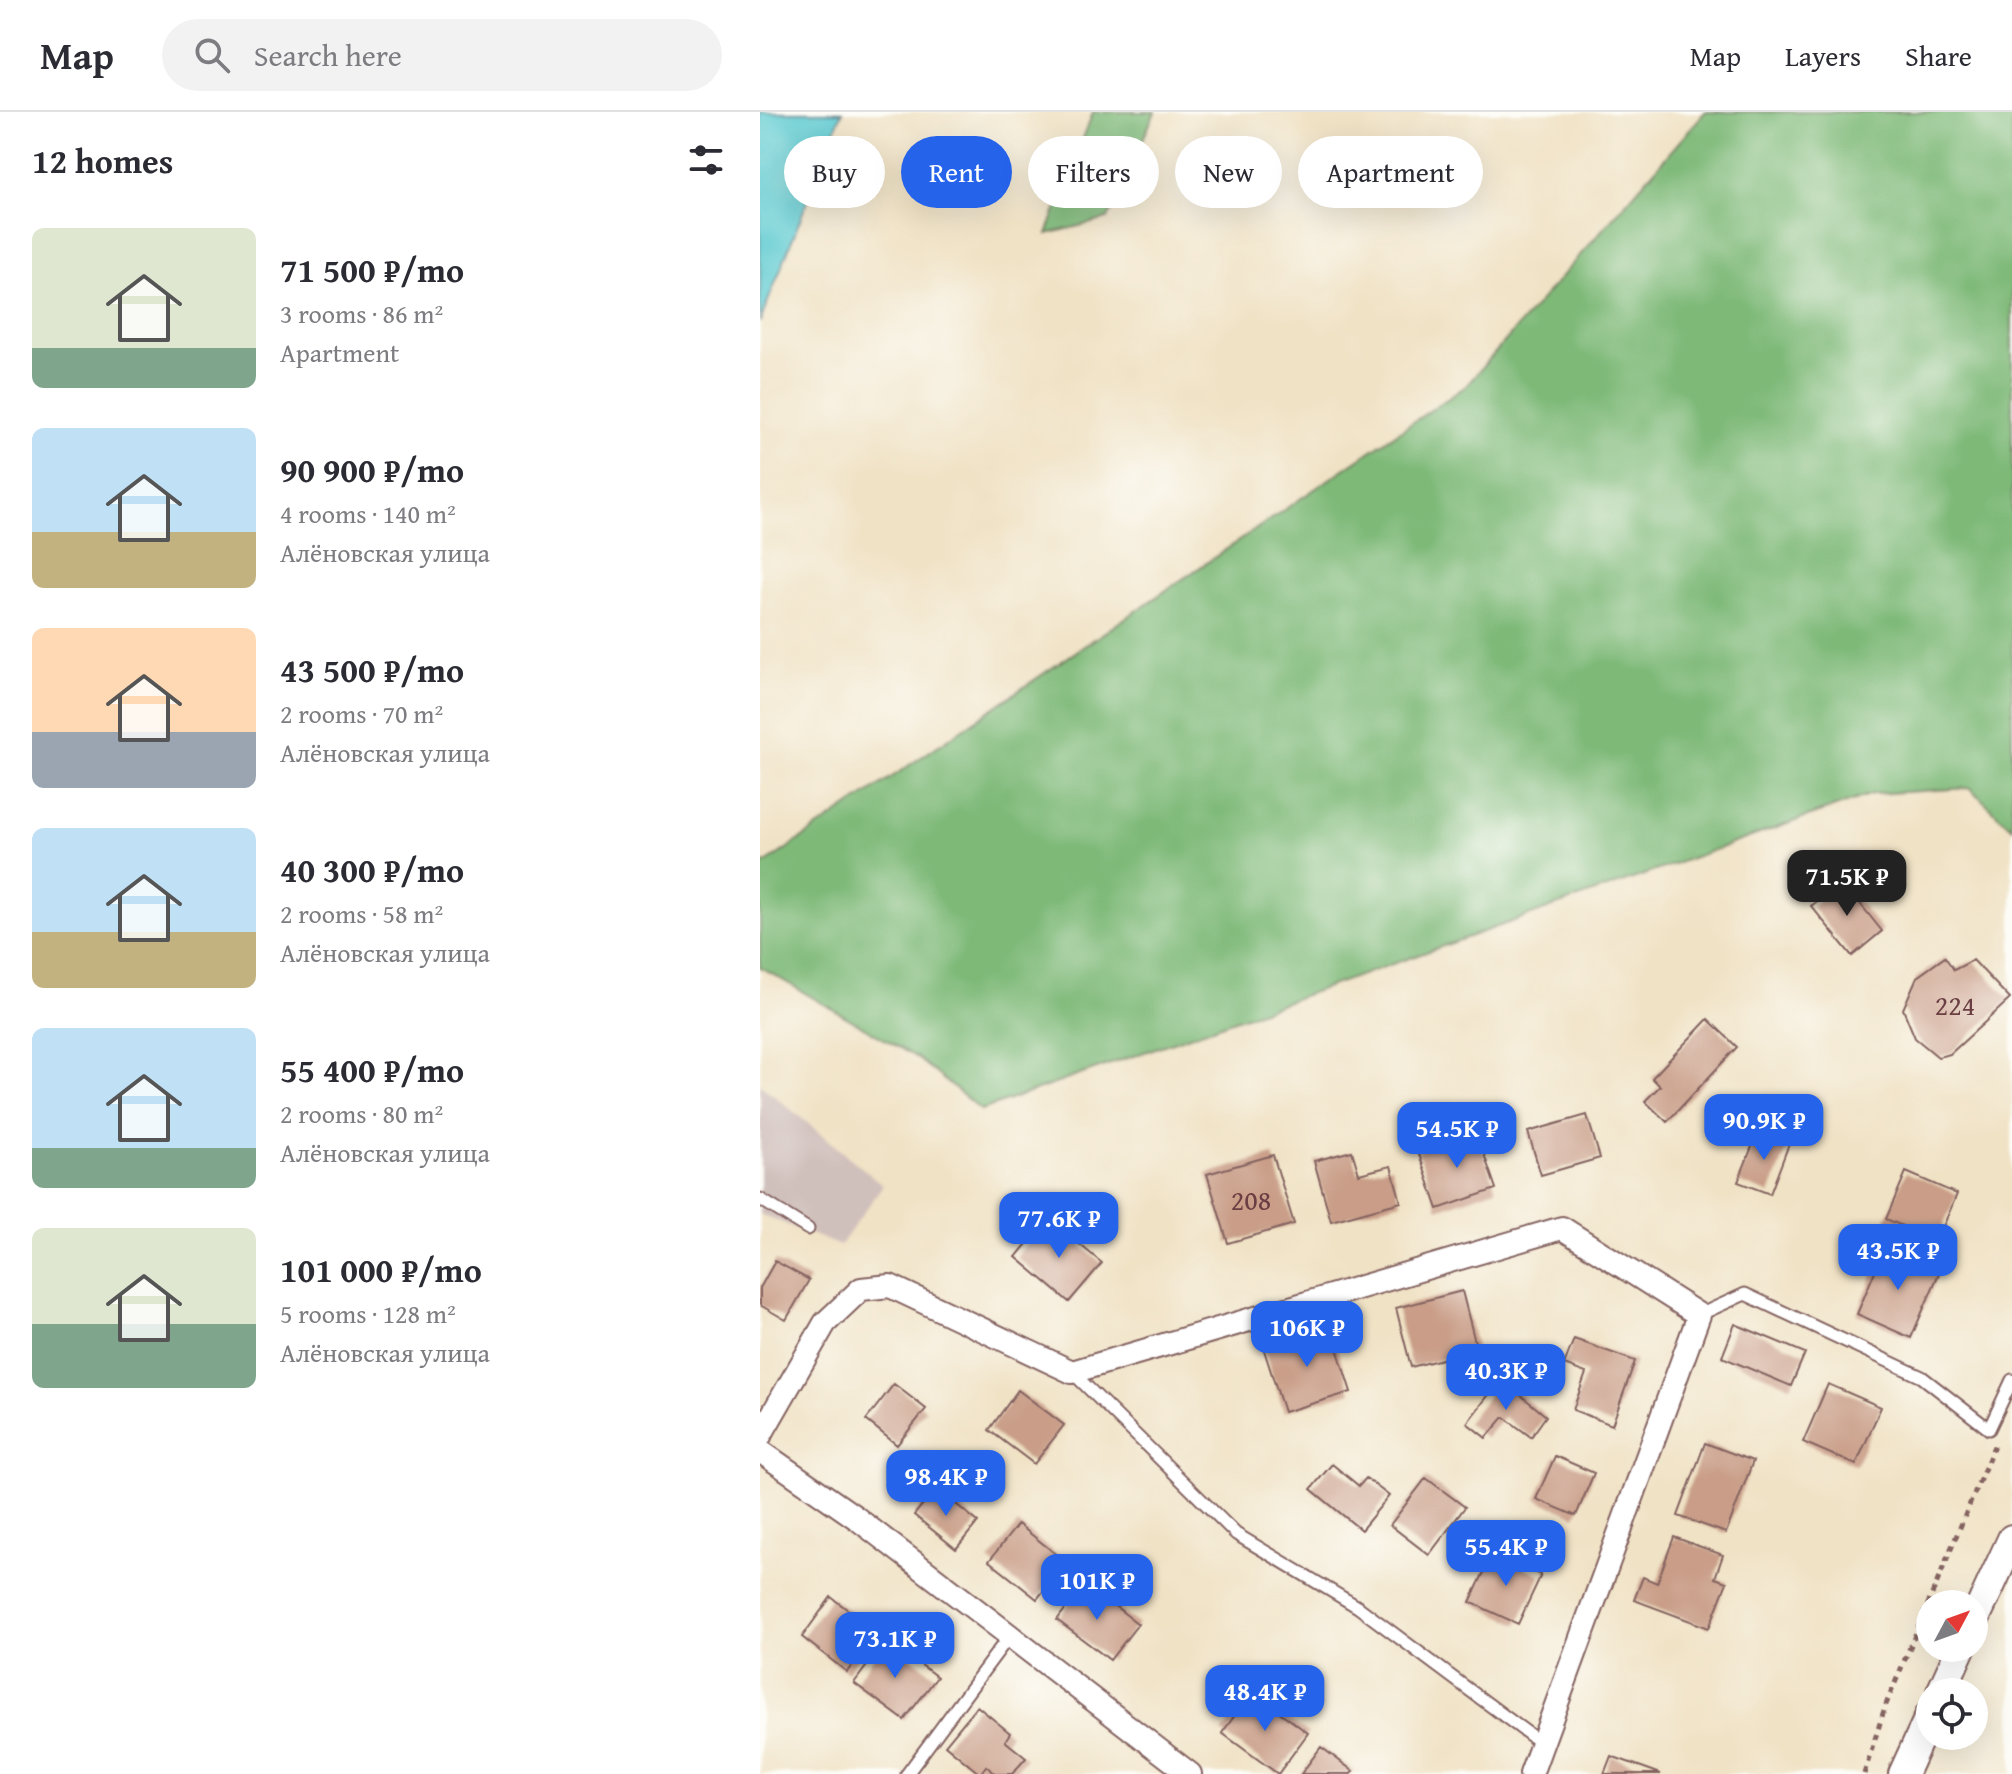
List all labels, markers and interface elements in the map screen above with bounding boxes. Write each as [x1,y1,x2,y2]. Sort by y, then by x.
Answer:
search box [162,19,722,91]
text: Map [40,27,114,83]
icon: search [190,33,234,77]
text: Search here [254,33,402,77]
text: Map [1690,35,1741,76]
text: Layers [1785,35,1861,76]
text: Share [1905,35,1972,76]
text: 12 homes [32,136,173,185]
chip: Buy [784,136,885,208]
chip: Rent [901,136,1012,208]
chip: Filters [1028,136,1159,208]
chip: New [1175,136,1282,208]
chip: Apartment [1298,136,1483,208]
icon: filters [684,138,728,182]
text: 71 500 ₽/mo [280,245,464,294]
icon: home [96,260,192,356]
text: 3 rooms · 86 m² [280,294,443,333]
text: Apartment [280,333,399,372]
text: 90 900 ₽/mo [280,445,464,494]
icon: home [96,460,192,556]
text: 4 rooms · 140 m² [280,494,456,533]
text: Алёновская улица [280,533,490,572]
text: 43 500 ₽/mo [280,645,464,694]
icon: home [96,660,192,756]
text: 2 rooms · 70 m² [280,694,443,733]
text: Алёновская улица [280,733,490,772]
text: 40 300 ₽/mo [280,845,464,894]
pin: 71.5K ₽ [1773,850,1921,918]
text: 71.5K ₽ [1805,856,1889,895]
icon: home [96,860,192,956]
text: 2 rooms · 58 m² [280,894,443,933]
text: Алёновская улица [280,933,490,972]
house number: 224 [1935,984,1975,1025]
text: 55 400 ₽/mo [280,1045,464,1094]
icon: home [96,1060,192,1156]
text: 2 rooms · 80 m² [280,1094,443,1133]
pin: 90.9K ₽ [1690,1094,1838,1162]
text: 90.9K ₽ [1722,1100,1806,1139]
pin: 54.5K ₽ [1383,1102,1531,1170]
text: 54.5K ₽ [1415,1108,1499,1147]
text: Алёновская улица [280,1133,490,1172]
house number: 208 [1231,1179,1271,1220]
pin: 77.6K ₽ [985,1192,1133,1260]
text: 77.6K ₽ [1017,1198,1101,1237]
pin: 43.5K ₽ [1824,1224,1972,1292]
text: 43.5K ₽ [1856,1230,1940,1269]
text: 101 000 ₽/mo [280,1245,482,1294]
icon: home [96,1260,192,1356]
text: 5 rooms · 128 m² [280,1294,456,1333]
pin: 106K ₽ [1242,1301,1372,1369]
text: 106K ₽ [1269,1307,1345,1346]
text: Алёновская улица [280,1333,490,1372]
pin: 40.3K ₽ [1432,1344,1580,1412]
text: 40.3K ₽ [1464,1350,1548,1389]
pin: 98.4K ₽ [872,1450,1020,1518]
text: 98.4K ₽ [904,1456,988,1495]
pin: 55.4K ₽ [1432,1520,1580,1588]
text: 55.4K ₽ [1464,1526,1548,1565]
pin: 101K ₽ [1032,1554,1162,1622]
text: 101K ₽ [1059,1560,1135,1599]
north arrow [1916,1590,1988,1662]
map controls [1916,1590,1988,1750]
pin: 73.1K ₽ [821,1612,969,1680]
text: 73.1K ₽ [853,1618,937,1657]
pin: 48.4K ₽ [1191,1665,1339,1733]
text: 48.4K ₽ [1223,1671,1307,1710]
button: locate [1916,1678,1988,1750]

